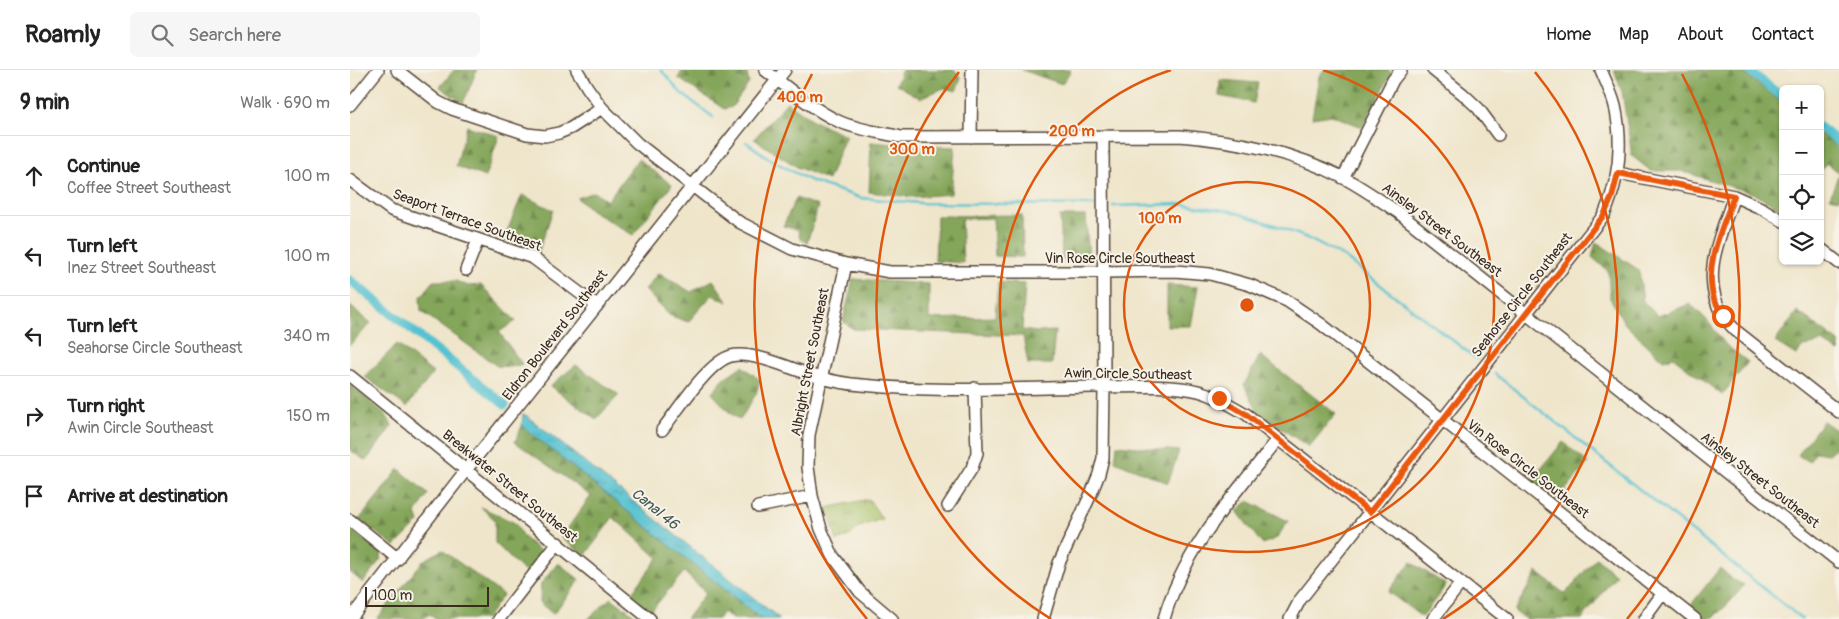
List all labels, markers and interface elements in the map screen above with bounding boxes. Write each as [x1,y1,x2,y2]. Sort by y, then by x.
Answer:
search box [130,12,480,57]
text: Roamly [25,20,100,49]
icon: search [148,21,176,49]
text: Search here [188,23,281,47]
text: Home [1546,23,1591,46]
text: Map [1619,23,1649,46]
text: About [1677,23,1723,46]
text: Contact [1751,23,1814,46]
map controls [1779,85,1824,265]
button: + [1779,85,1824,130]
text: 400 m [777,88,823,107]
text: 9 min [20,89,69,116]
text: Walk · 690 m [240,93,330,113]
text: 200 m [1049,122,1095,141]
button: − [1779,130,1824,175]
text: 300 m [889,140,935,159]
text: Continue [67,154,140,178]
icon: ahead [20,162,48,190]
text: 100 m [284,166,330,186]
button: locate [1779,175,1824,220]
text: Coffee Street Southeast [67,178,231,198]
street label: Ainsley Street Southeast [1379,179,1506,281]
street label: Seaport Terrace Southeast [390,185,544,255]
text: 100 m [1139,209,1181,228]
button: layers [1779,220,1824,265]
street label: Seahorse Circle Southeast [1468,229,1576,361]
text: Turn left [67,234,137,258]
icon: left [20,242,48,270]
text: 100 m [284,246,330,266]
street label: Vin Rose Circle Southeast [1045,250,1195,267]
text: Inez Street Southeast [67,258,216,278]
street label: Eldron Boulevard Southeast [499,266,611,404]
street label: Albright Street Southeast [787,286,833,437]
centre of rings [1238,296,1256,314]
route start [1712,305,1735,328]
text: Turn left [67,314,137,338]
icon: left [20,322,48,350]
text: 340 m [283,326,330,346]
text: Seahorse Circle Southeast [67,338,243,358]
street label: Awin Circle Southeast [1064,364,1193,384]
route end [1208,387,1231,410]
text: Turn right [67,394,145,418]
icon: right [20,402,48,430]
text: 150 m [286,406,330,426]
street label: Vin Rose Circle Southeast [1464,416,1593,522]
text: Awin Circle Southeast [67,418,214,438]
street label: Breakwater Street Southeast [439,426,581,546]
street label: Ainsley Street Southeast [1697,428,1823,532]
icon: arrive [20,482,48,510]
text: Arrive at destination [67,484,228,508]
water label: Canal 46 [627,484,684,535]
scale bar [365,584,489,607]
text: 100 m [372,587,412,604]

